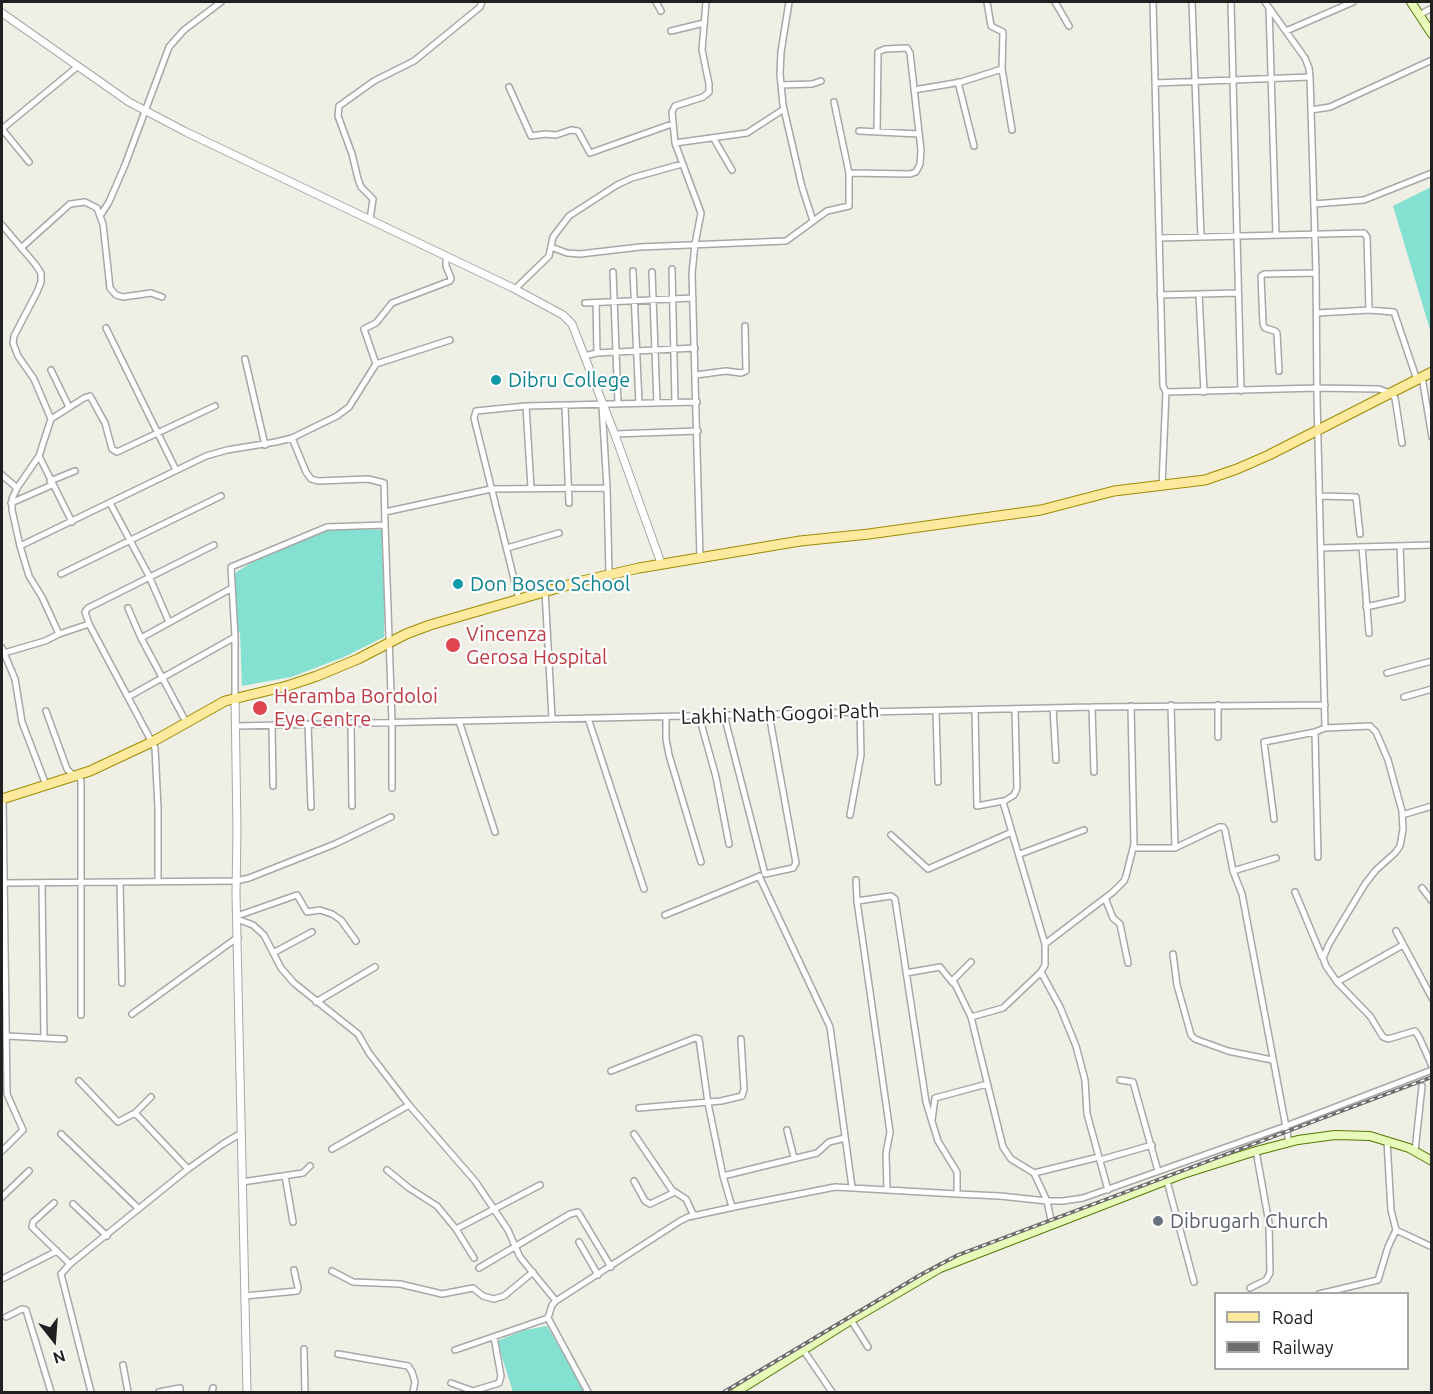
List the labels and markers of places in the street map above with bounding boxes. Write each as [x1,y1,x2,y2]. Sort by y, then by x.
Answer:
place label: Dibru College [508,368,630,392]
marker: Dibru College [489,373,503,387]
place label: Don Bosco School [470,572,630,596]
marker: Don Bosco School [451,577,465,591]
place label: Vincenza Gerosa Hospital [466,622,607,669]
marker: Vincenza Gerosa Hospital [444,636,462,654]
place label: Heramba Bordoloi Eye Centre [274,684,438,731]
marker: Heramba Bordoloi Eye Centre [251,699,269,717]
place label: Dibrugarh Church [1170,1209,1328,1233]
marker: Dibrugarh Church [1151,1214,1165,1228]

